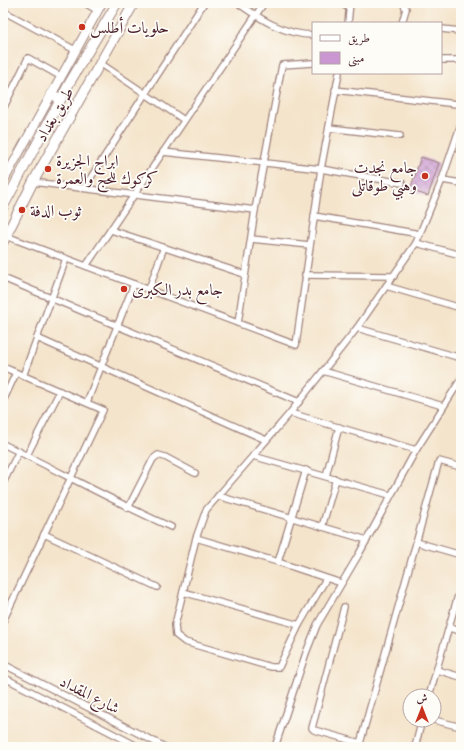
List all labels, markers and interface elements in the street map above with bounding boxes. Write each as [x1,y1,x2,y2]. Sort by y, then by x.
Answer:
place label: حلويات أطلس [90,16,169,39]
marker: حلويات أطلس [77,22,87,32]
legend [312,22,442,74]
text: طريق [348,31,370,46]
text: مبنى [348,51,364,67]
street label: طريق بغداد [32,84,79,146]
place label: ابراج الجزيرة كركوك للحج والعمرة [56,152,158,193]
place label: جامع نجدت وهبي طوقاتلى [352,159,417,201]
marker: ابراج الجزيرة كركوك للحج والعمرة [43,164,53,174]
marker: جامع نجدت وهبي طوقاتلى [420,171,430,181]
place label: ثوب الدفة [30,202,82,222]
marker: ثوب الدفة [17,205,27,215]
place label: جامع بدر الكبرى [132,281,223,305]
marker: جامع بدر الكبرى [119,284,129,294]
street label: شارع المقداد [55,672,122,721]
north arrow [402,688,442,728]
text: ش [417,692,428,706]

